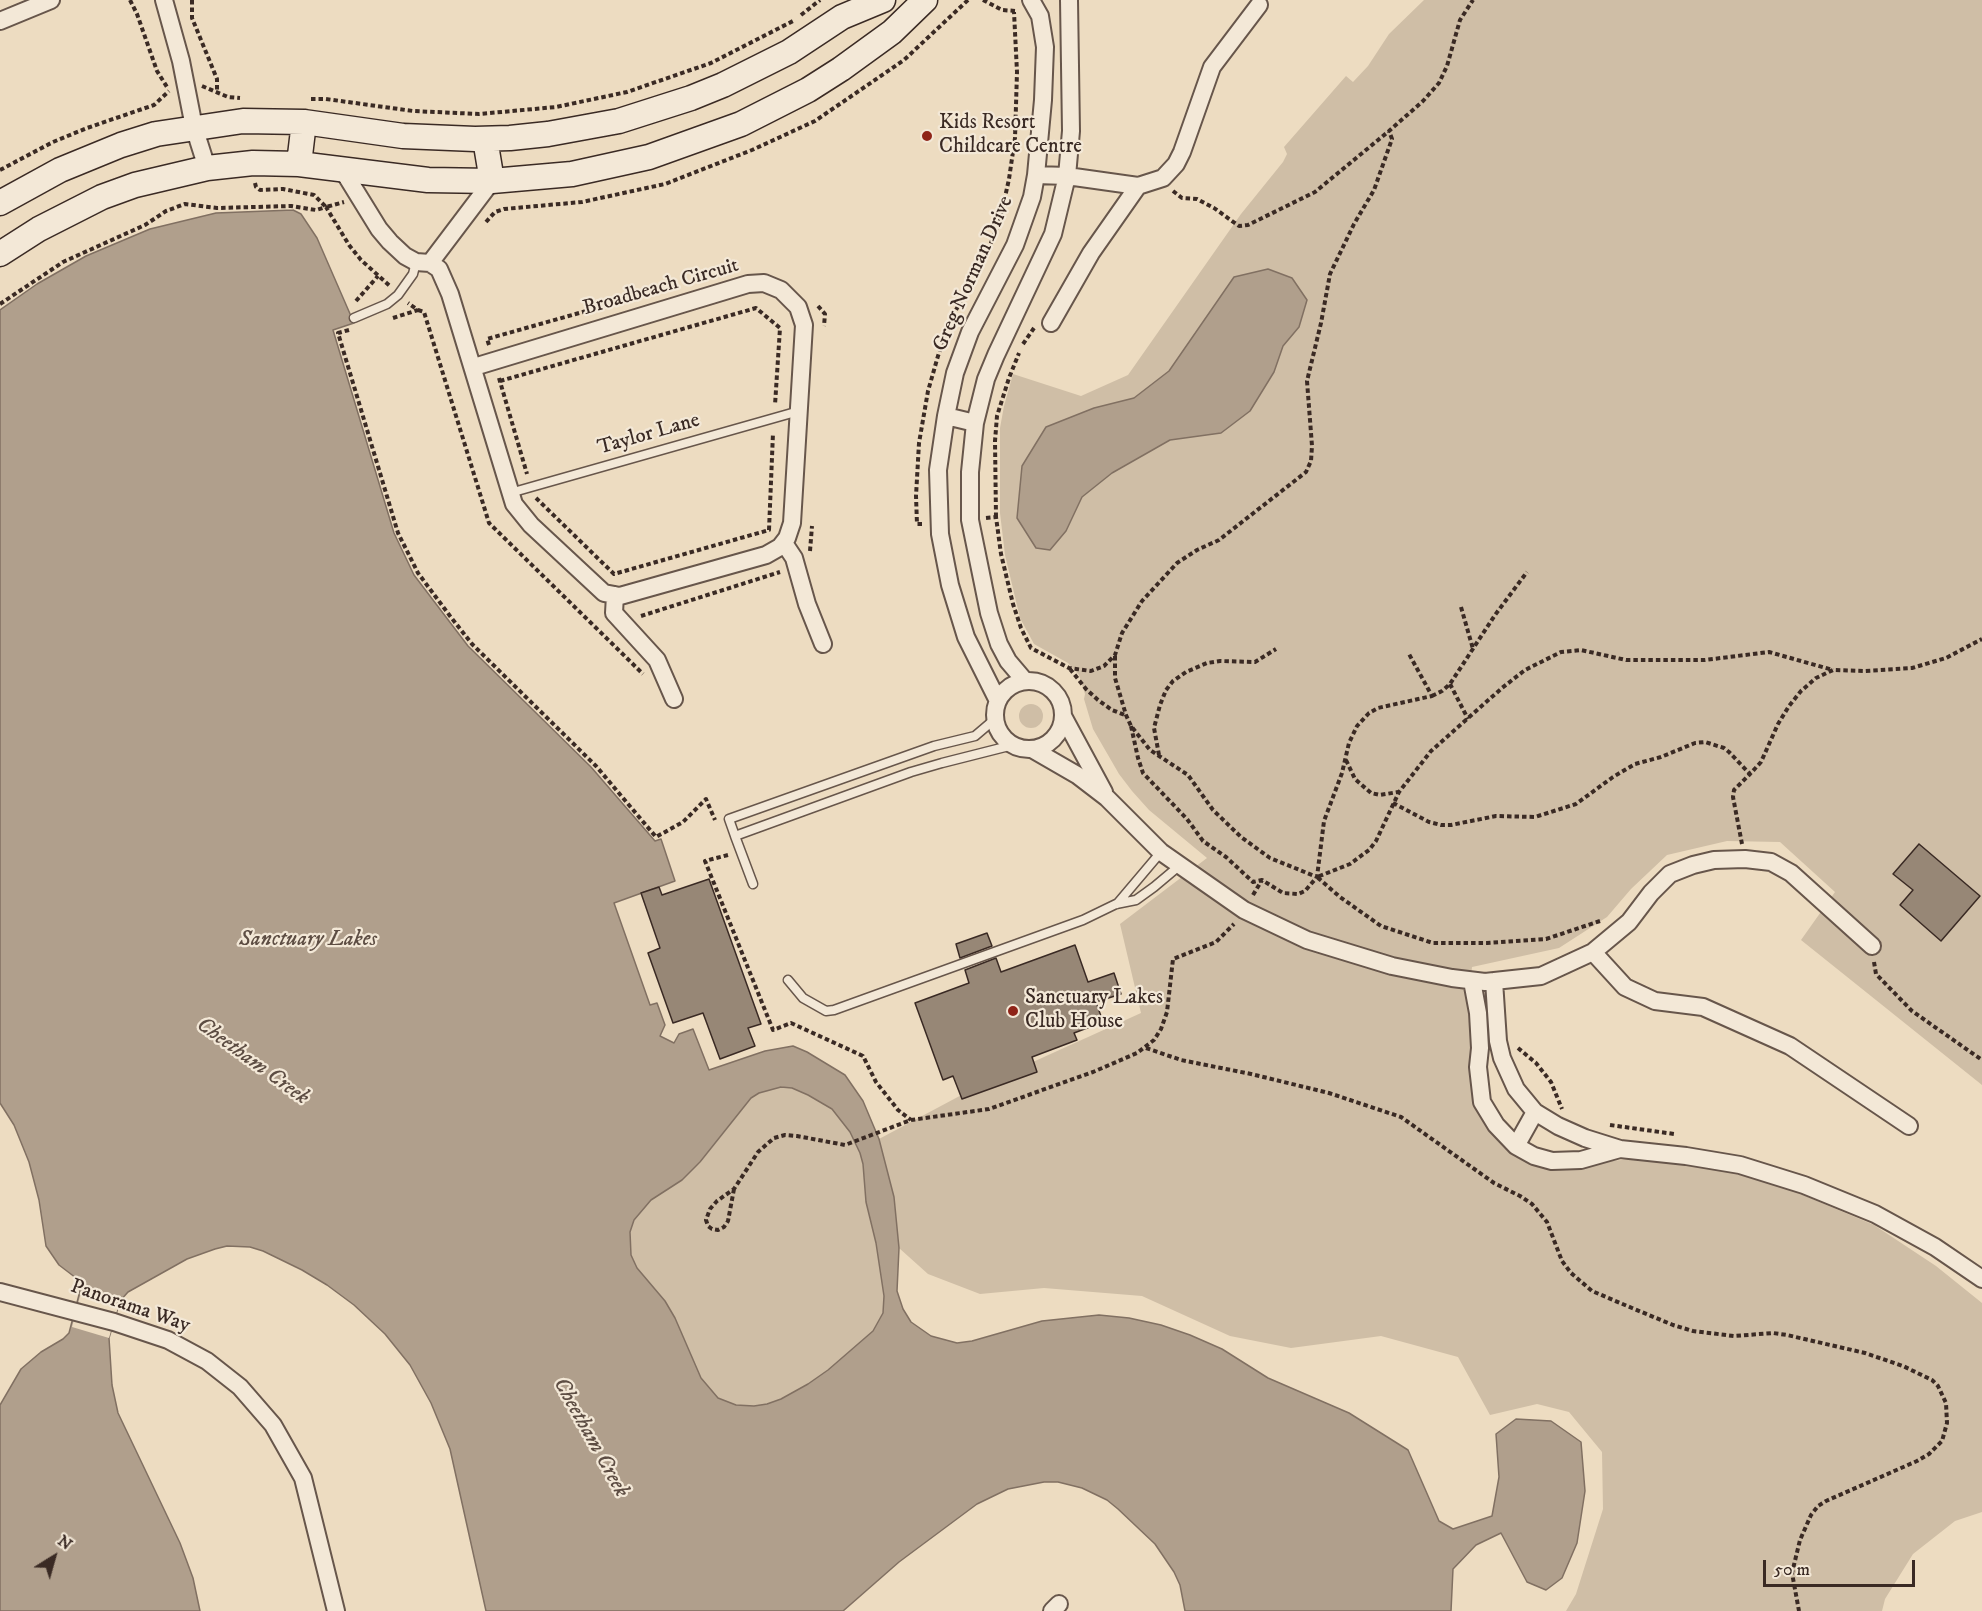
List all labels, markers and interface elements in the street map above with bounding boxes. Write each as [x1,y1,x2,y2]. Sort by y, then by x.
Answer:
place label: Kids Resort Childcare Centre [939,111,1082,161]
marker: Kids Resort Childcare Centre [920,129,934,143]
street label: Greg Norman Drive [928,192,1020,356]
street label: Broadbeach Circuit [580,254,742,322]
street label: Taylor Lane [595,408,703,462]
water label: Sanctuary Lakes [239,927,377,953]
place label: Sanctuary Lakes Club House [1025,986,1163,1036]
marker: Sanctuary Lakes Club House [1006,1004,1020,1018]
water label: Cheetham Creek [190,1012,314,1112]
street label: Panorama Way [67,1275,193,1339]
water label: Cheetham Creek [546,1373,634,1503]
north arrow [24,1527,84,1587]
text: N [54,1531,76,1555]
scale bar [1766,1548,1918,1586]
text: 50 m [1774,1559,1810,1581]

